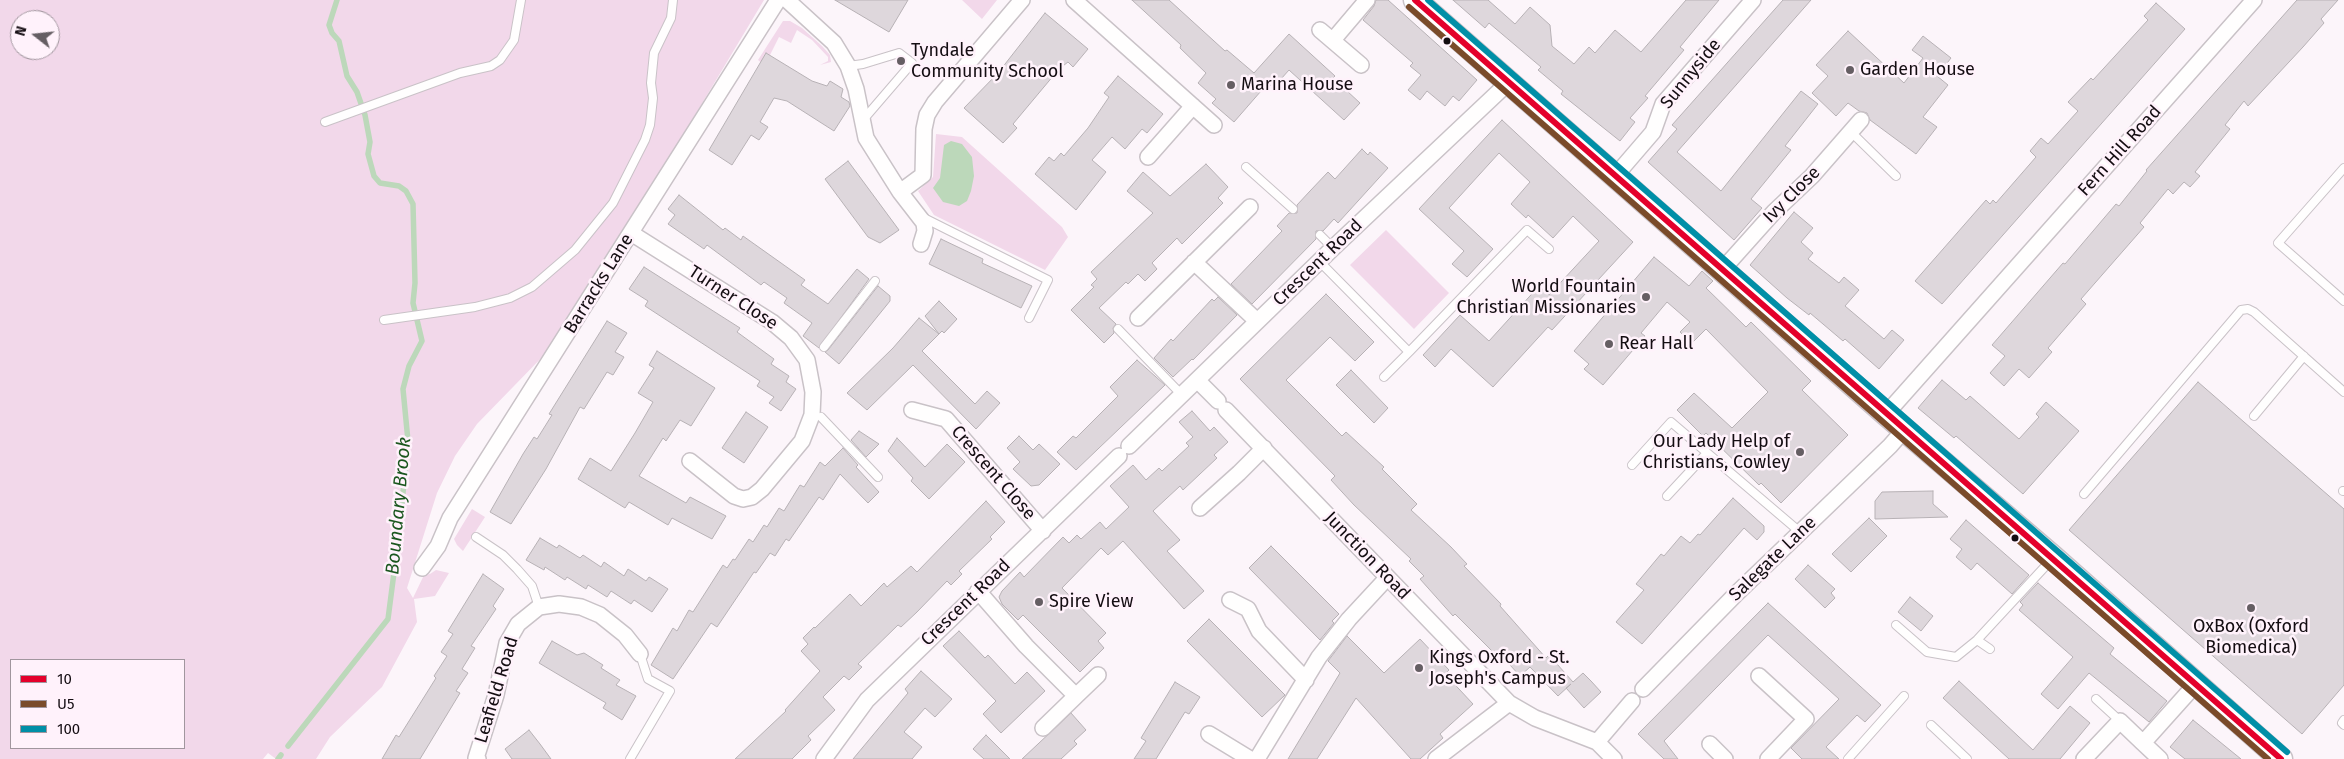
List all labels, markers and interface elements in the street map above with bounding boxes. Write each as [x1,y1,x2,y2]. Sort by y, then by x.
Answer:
north arrow [10,10,60,60]
text: N [12,24,31,38]
street label: Sunnyside [1656,35,1726,113]
unlabelled marker [1442,36,1452,46]
place label: Tyndale Community School [911,40,1063,82]
marker: Tyndale Community School [895,55,907,67]
place label: Garden House [1860,59,1975,81]
marker: Garden House [1844,64,1856,76]
place label: Marina House [1241,74,1353,96]
marker: Marina House [1225,79,1237,91]
street label: Fern Hill Road [2074,101,2166,201]
street label: Ivy Close [1759,162,1825,228]
street label: Crescent Road [1269,215,1367,311]
street label: Barracks Lane [560,230,638,338]
street label: Turner Close [684,261,782,335]
place label: World Fountain Christian Missionaries [1457,276,1636,318]
marker: World Fountain Christian Missionaries [1640,291,1652,303]
place label: Rear Hall [1619,333,1693,355]
marker: Rear Hall [1603,338,1615,350]
street label: Crescent Close [946,421,1040,525]
place label: Our Lady Help of Christians, Cowley [1643,431,1790,474]
water label: Boundary Brook [382,436,416,576]
marker: Our Lady Help of Christians, Cowley [1794,446,1806,458]
street label: Junction Road [1320,507,1414,605]
street label: Salegate Lane [1725,512,1821,606]
unlabelled marker [2010,533,2020,543]
street label: Crescent Road [917,555,1015,651]
place label: Spire View [1049,591,1133,613]
marker: Spire View [1033,596,1045,608]
marker: OxBox (Oxford Biomedica) [2245,602,2257,614]
place label: OxBox (Oxford Biomedica) [2193,616,2309,659]
street label: Leafield Road [471,634,523,746]
place label: Kings Oxford - St. Joseph's Campus [1429,647,1570,690]
legend [10,659,185,749]
marker: Kings Oxford - St. Joseph's Campus [1413,662,1425,674]
text: 10 [57,670,72,688]
text: U5 [57,695,74,713]
text: 100 [57,720,80,738]

